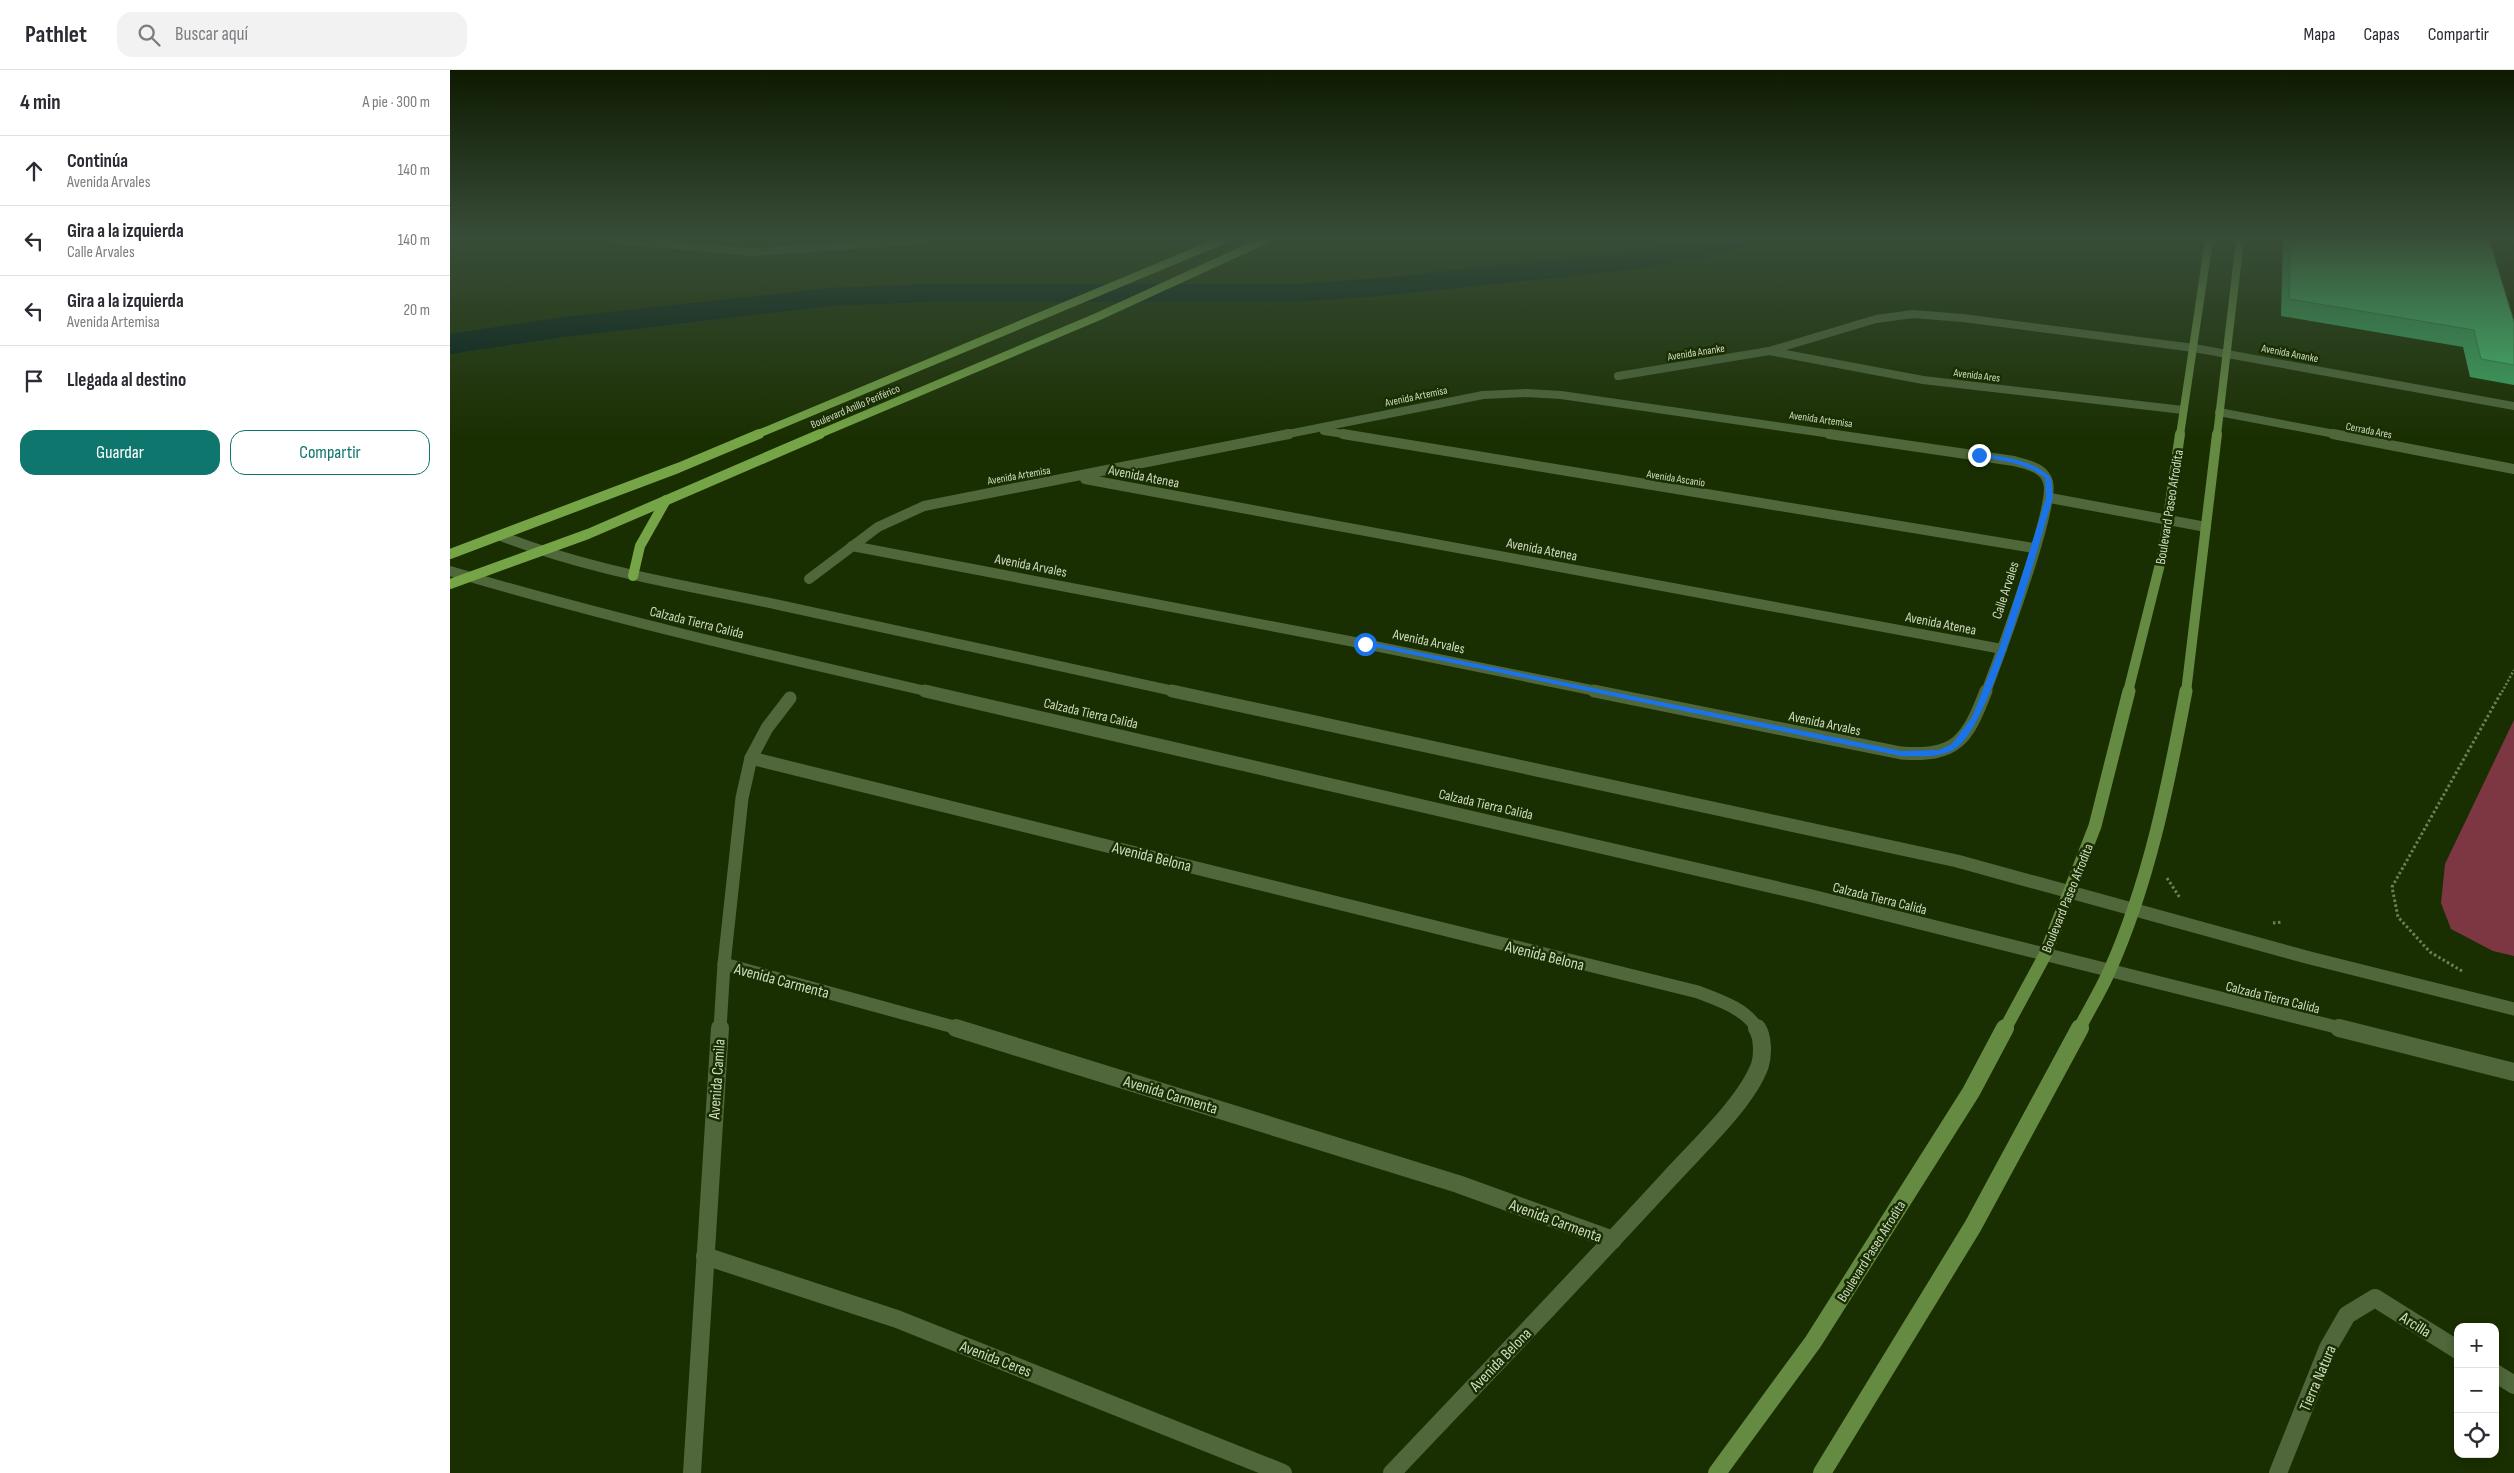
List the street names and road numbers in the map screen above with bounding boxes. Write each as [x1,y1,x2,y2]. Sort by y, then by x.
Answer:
street label: Avenida Ananke [2259,341,2319,365]
street label: Avenida Ananke [1666,342,1725,364]
street label: Avenida Ares [1952,366,2001,385]
street label: Boulevard Anillo Periférico [809,382,902,431]
street label: Avenida Artemisa [1383,384,1449,410]
street label: Avenida Artemisa [1788,408,1853,430]
street label: Cerrada Ares [2345,420,2393,441]
street label: Boulevard Paseo Afrodita [2152,448,2187,566]
street label: Avenida Atenea [1106,461,1181,492]
street label: Avenida Artemisa [986,464,1052,488]
street label: Avenida Ascanio [1645,467,1706,490]
street label: Avenida Atenea [1504,534,1579,565]
street label: Avenida Arvales [992,550,1068,581]
street label: Calle Arvales [1988,559,2023,621]
street label: Calzada Tierra Calida [648,603,746,642]
street label: Avenida Atenea [1903,608,1978,639]
street label: Avenida Arvales [1390,625,1466,657]
street label: Calzada Tierra Calida [1042,694,1140,733]
street label: Avenida Arvales [1786,707,1862,739]
street label: Calzada Tierra Calida [1437,785,1535,824]
street label: Avenida Belona [1109,838,1193,876]
street label: Boulevard Paseo Afrodita [2038,841,2097,955]
street label: Calzada Tierra Calida [1831,879,1929,918]
street label: Avenida Belona [1502,937,1586,975]
street label: Avenida Carmenta [731,959,831,1003]
street label: Calzada Tierra Calida [2224,978,2322,1017]
street label: Avenida Camila [705,1038,730,1121]
street label: Avenida Carmenta [1120,1072,1220,1119]
street label: Avenida Carmenta [1506,1196,1604,1247]
street label: Boulevard Paseo Afrodita [1833,1198,1909,1305]
street label: Arcilla [2395,1308,2434,1342]
street label: Avenida Belona [1466,1324,1536,1396]
street label: Avenida Ceres [956,1337,1034,1382]
street label: Tierra Natura [2296,1343,2341,1414]

